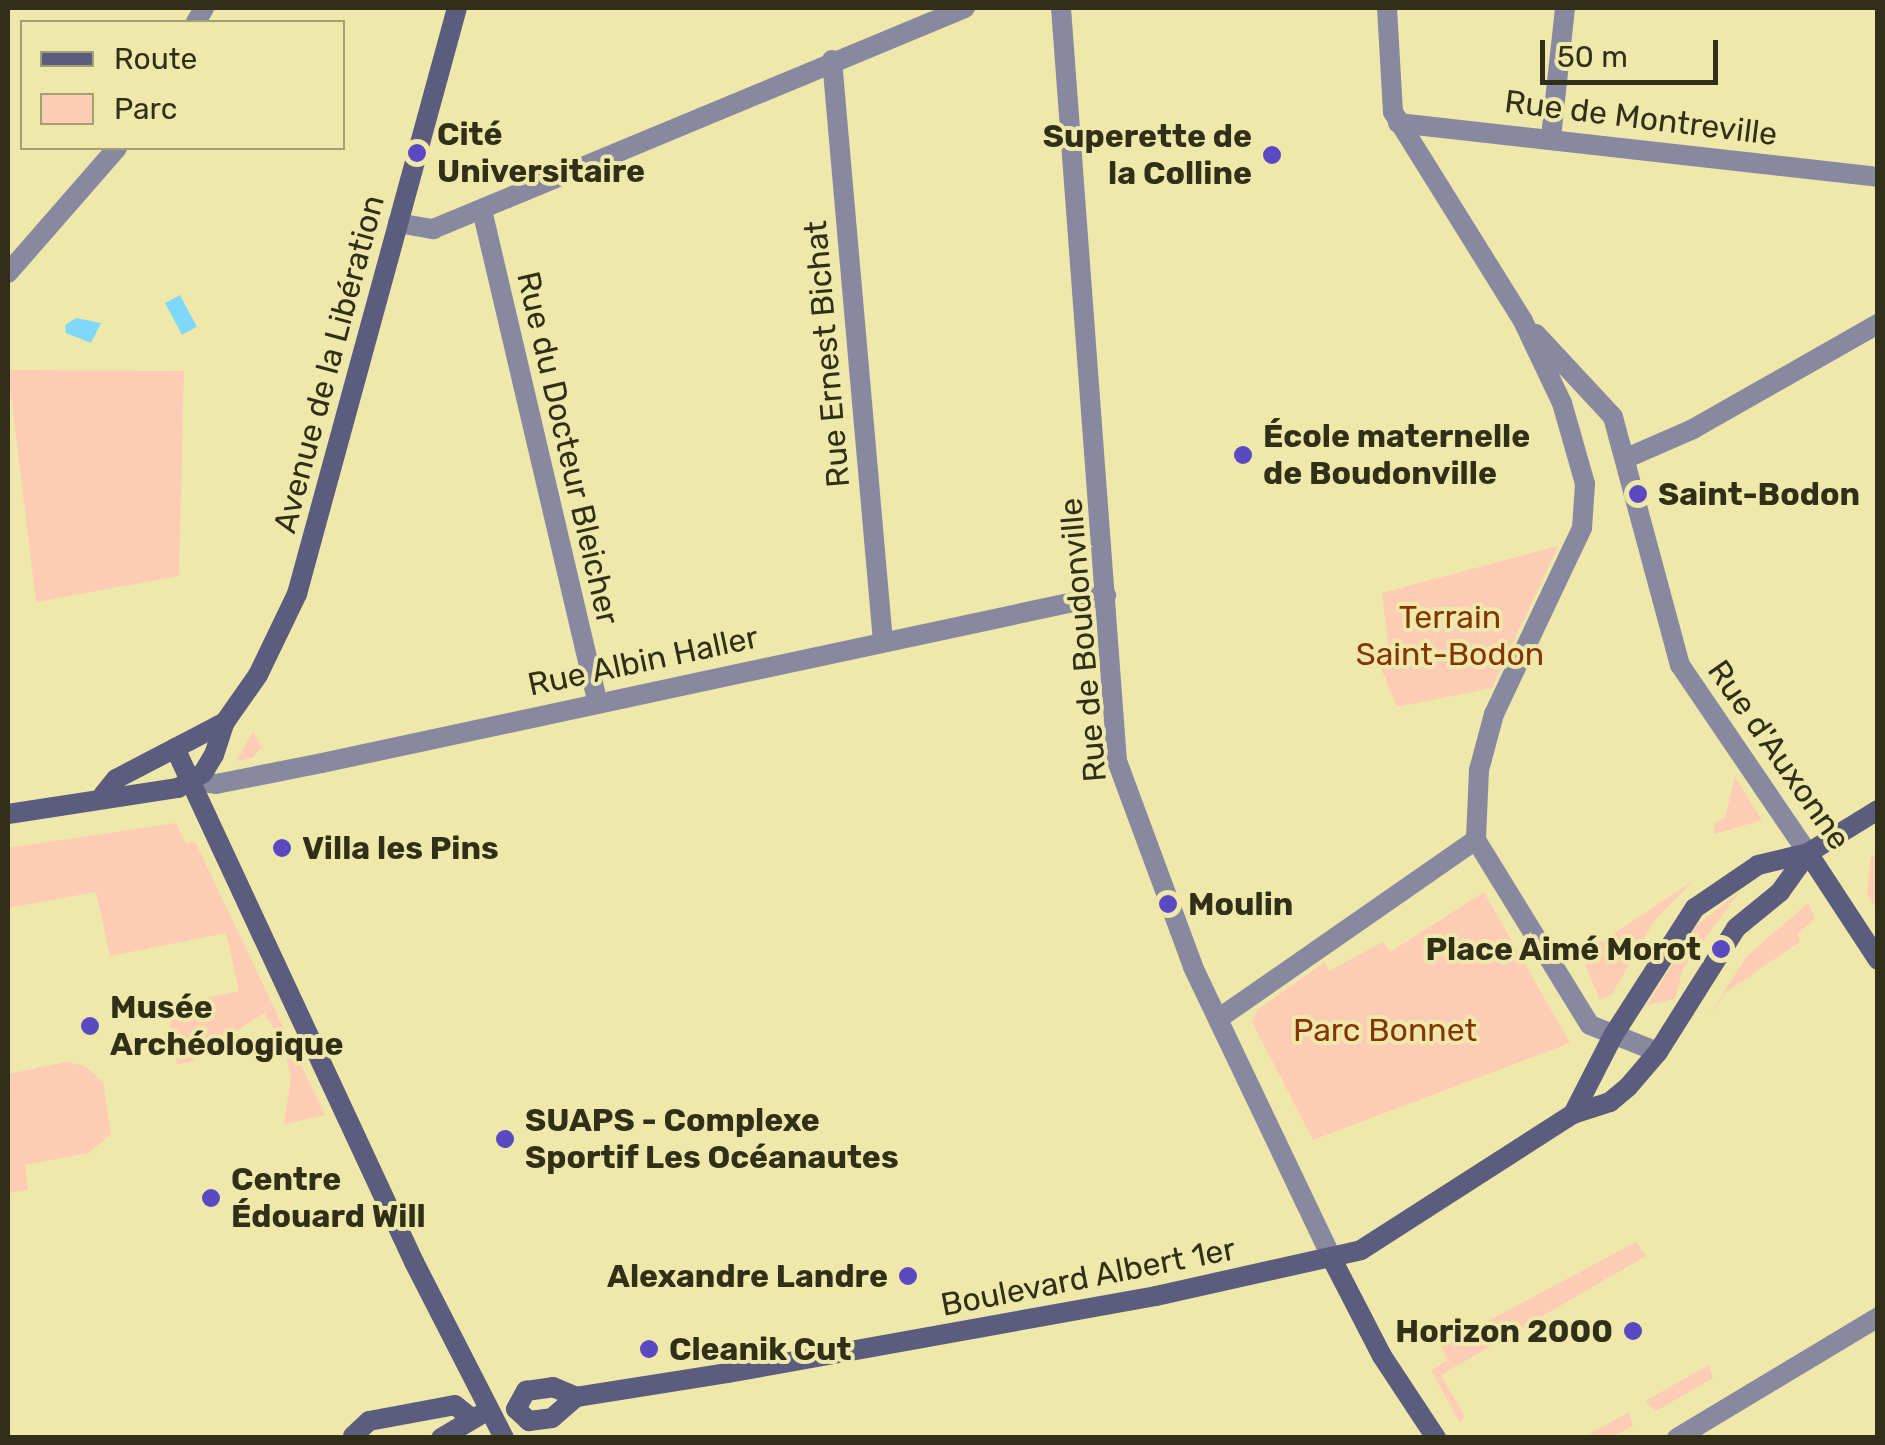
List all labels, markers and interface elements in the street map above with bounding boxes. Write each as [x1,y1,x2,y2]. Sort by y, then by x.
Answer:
legend [20,20,345,150]
scale bar [1545,20,1722,82]
text: 50 m [1557,39,1628,75]
text: Route [114,41,197,77]
street label: Rue de Montreville [1502,82,1780,154]
text: Parc [114,91,177,127]
place label: Cité Universitaire [437,116,645,191]
place label: Superette de la Colline [1043,118,1252,193]
marker: Cité Universitaire [406,142,428,164]
marker: Superette de la Colline [1261,144,1283,166]
street label: Avenue de la Libération [265,191,393,537]
street label: Rue Ernest Bichat [796,219,858,489]
street label: Rue du Docteur Bleicher [509,267,627,629]
place label: École maternelle de Boudonville [1263,418,1530,493]
marker: École maternelle de Boudonville [1232,444,1254,466]
place label: Saint-Bodon [1658,475,1860,513]
marker: Saint-Bodon [1627,483,1649,505]
street label: Rue de Boudonville [1051,496,1115,784]
park label: Terrain Saint-Bodon [1356,599,1544,674]
street label: Rue Albin Haller [524,618,762,704]
street label: Rue d'Auxonne [1700,653,1858,857]
place label: Villa les Pins [302,829,499,867]
marker: Villa les Pins [271,837,293,859]
place label: Moulin [1188,885,1293,923]
marker: Moulin [1157,893,1179,915]
place label: Place Aimé Morot [1425,930,1701,968]
marker: Place Aimé Morot [1710,938,1732,960]
place label: Musée Archéologique [110,989,343,1064]
park label: Parc Bonnet [1293,1011,1477,1049]
marker: Musée Archéologique [79,1015,101,1037]
place label: SUAPS - Complexe Sportif Les Océanautes [525,1102,899,1177]
marker: SUAPS - Complexe Sportif Les Océanautes [494,1128,516,1150]
place label: Centre Édouard Will [231,1161,426,1236]
marker: Centre Édouard Will [200,1187,222,1209]
street label: Boulevard Albert 1er [937,1230,1239,1324]
place label: Alexandre Landre [607,1257,888,1295]
marker: Alexandre Landre [897,1265,919,1287]
place label: Horizon 2000 [1395,1312,1613,1350]
marker: Horizon 2000 [1622,1320,1644,1342]
place label: Cleanik Cut [669,1330,852,1368]
marker: Cleanik Cut [638,1338,660,1360]

